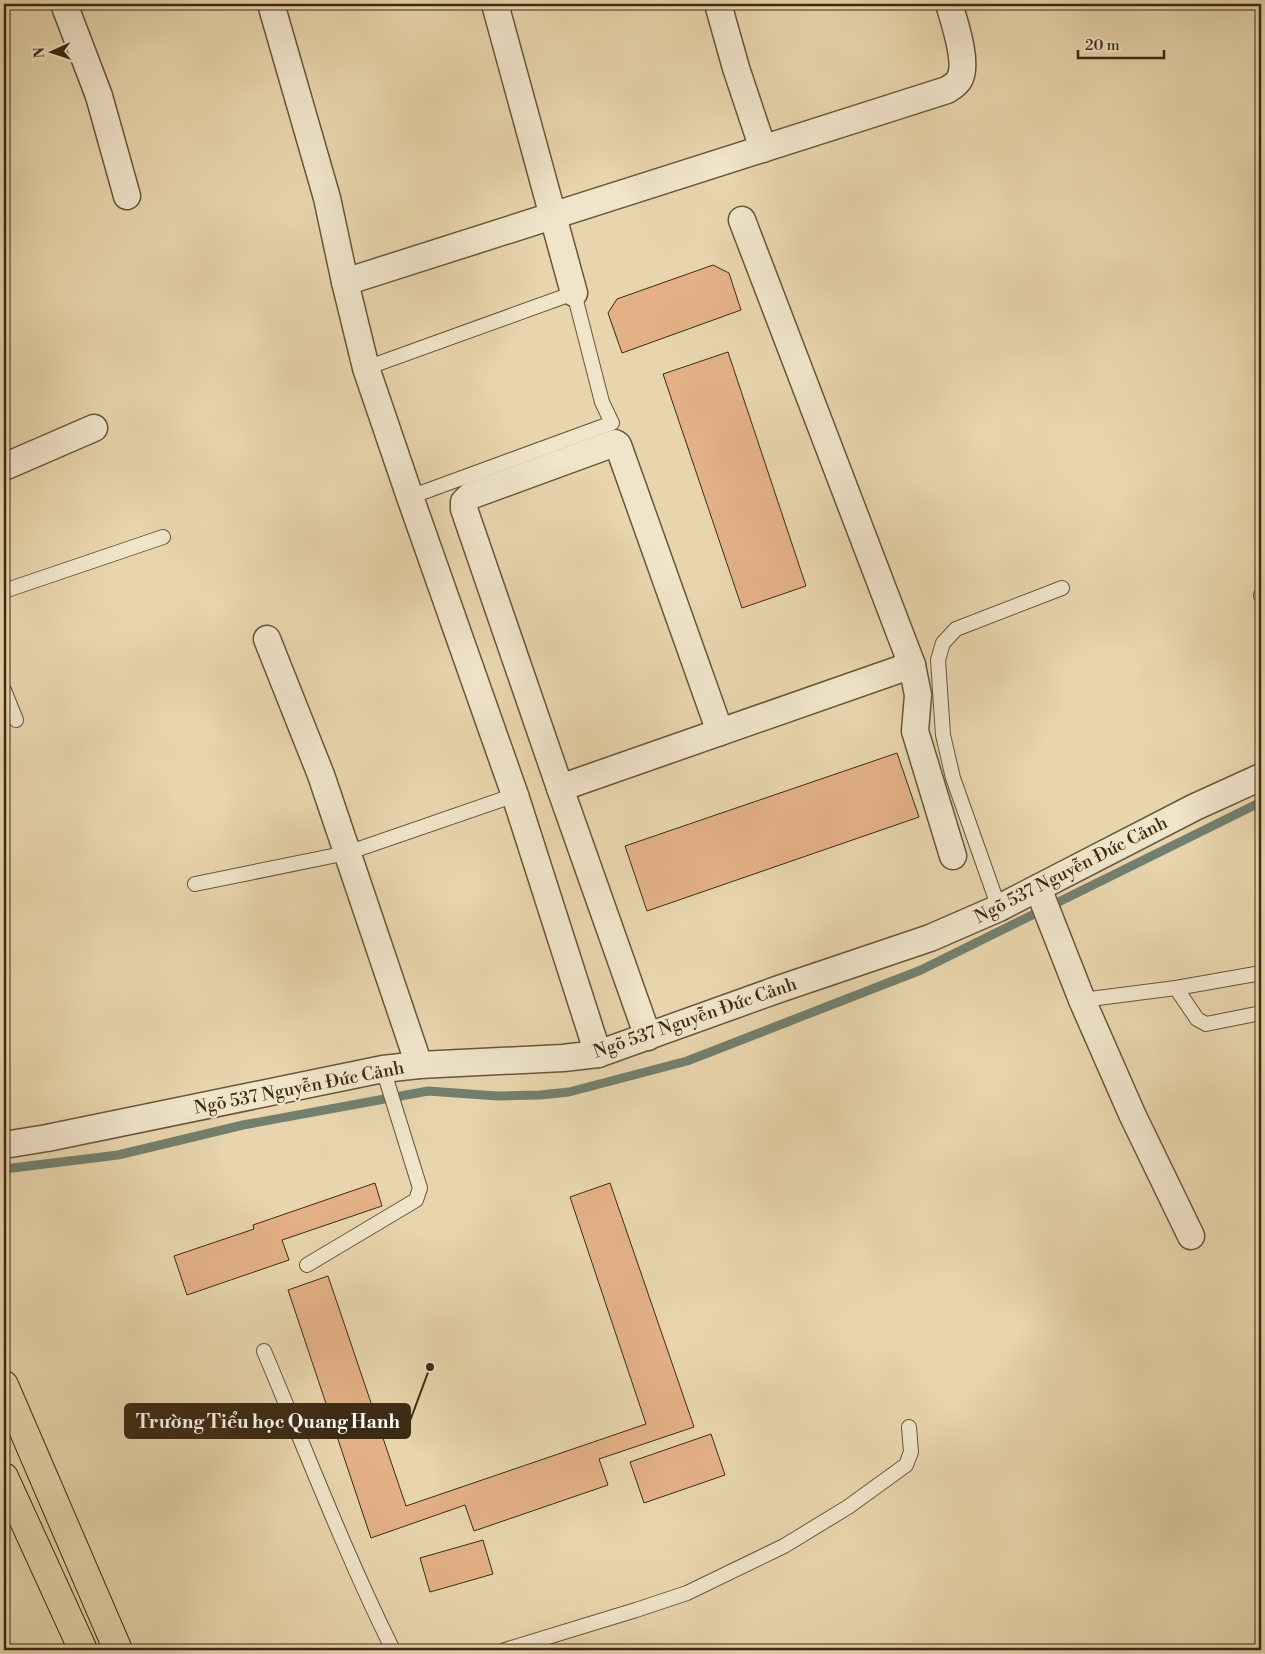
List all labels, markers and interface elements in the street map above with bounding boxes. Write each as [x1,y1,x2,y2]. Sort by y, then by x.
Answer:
north arrow [28,28,78,78]
scale bar [1078,28,1164,60]
text: 20 m [1085,36,1120,55]
text: N [31,47,49,59]
street label: Ngõ 537 Nguyễn Đức Cảnh [971,811,1172,929]
street label: Ngõ 537 Nguyễn Đức Cảnh [590,972,800,1064]
street label: Ngõ 537 Nguyễn Đức Cảnh [192,1056,406,1120]
callout: Trường Tiểu học Quang Hanh [125,1404,410,1438]
text: Trường Tiểu học Quang Hanh [136,1410,400,1434]

